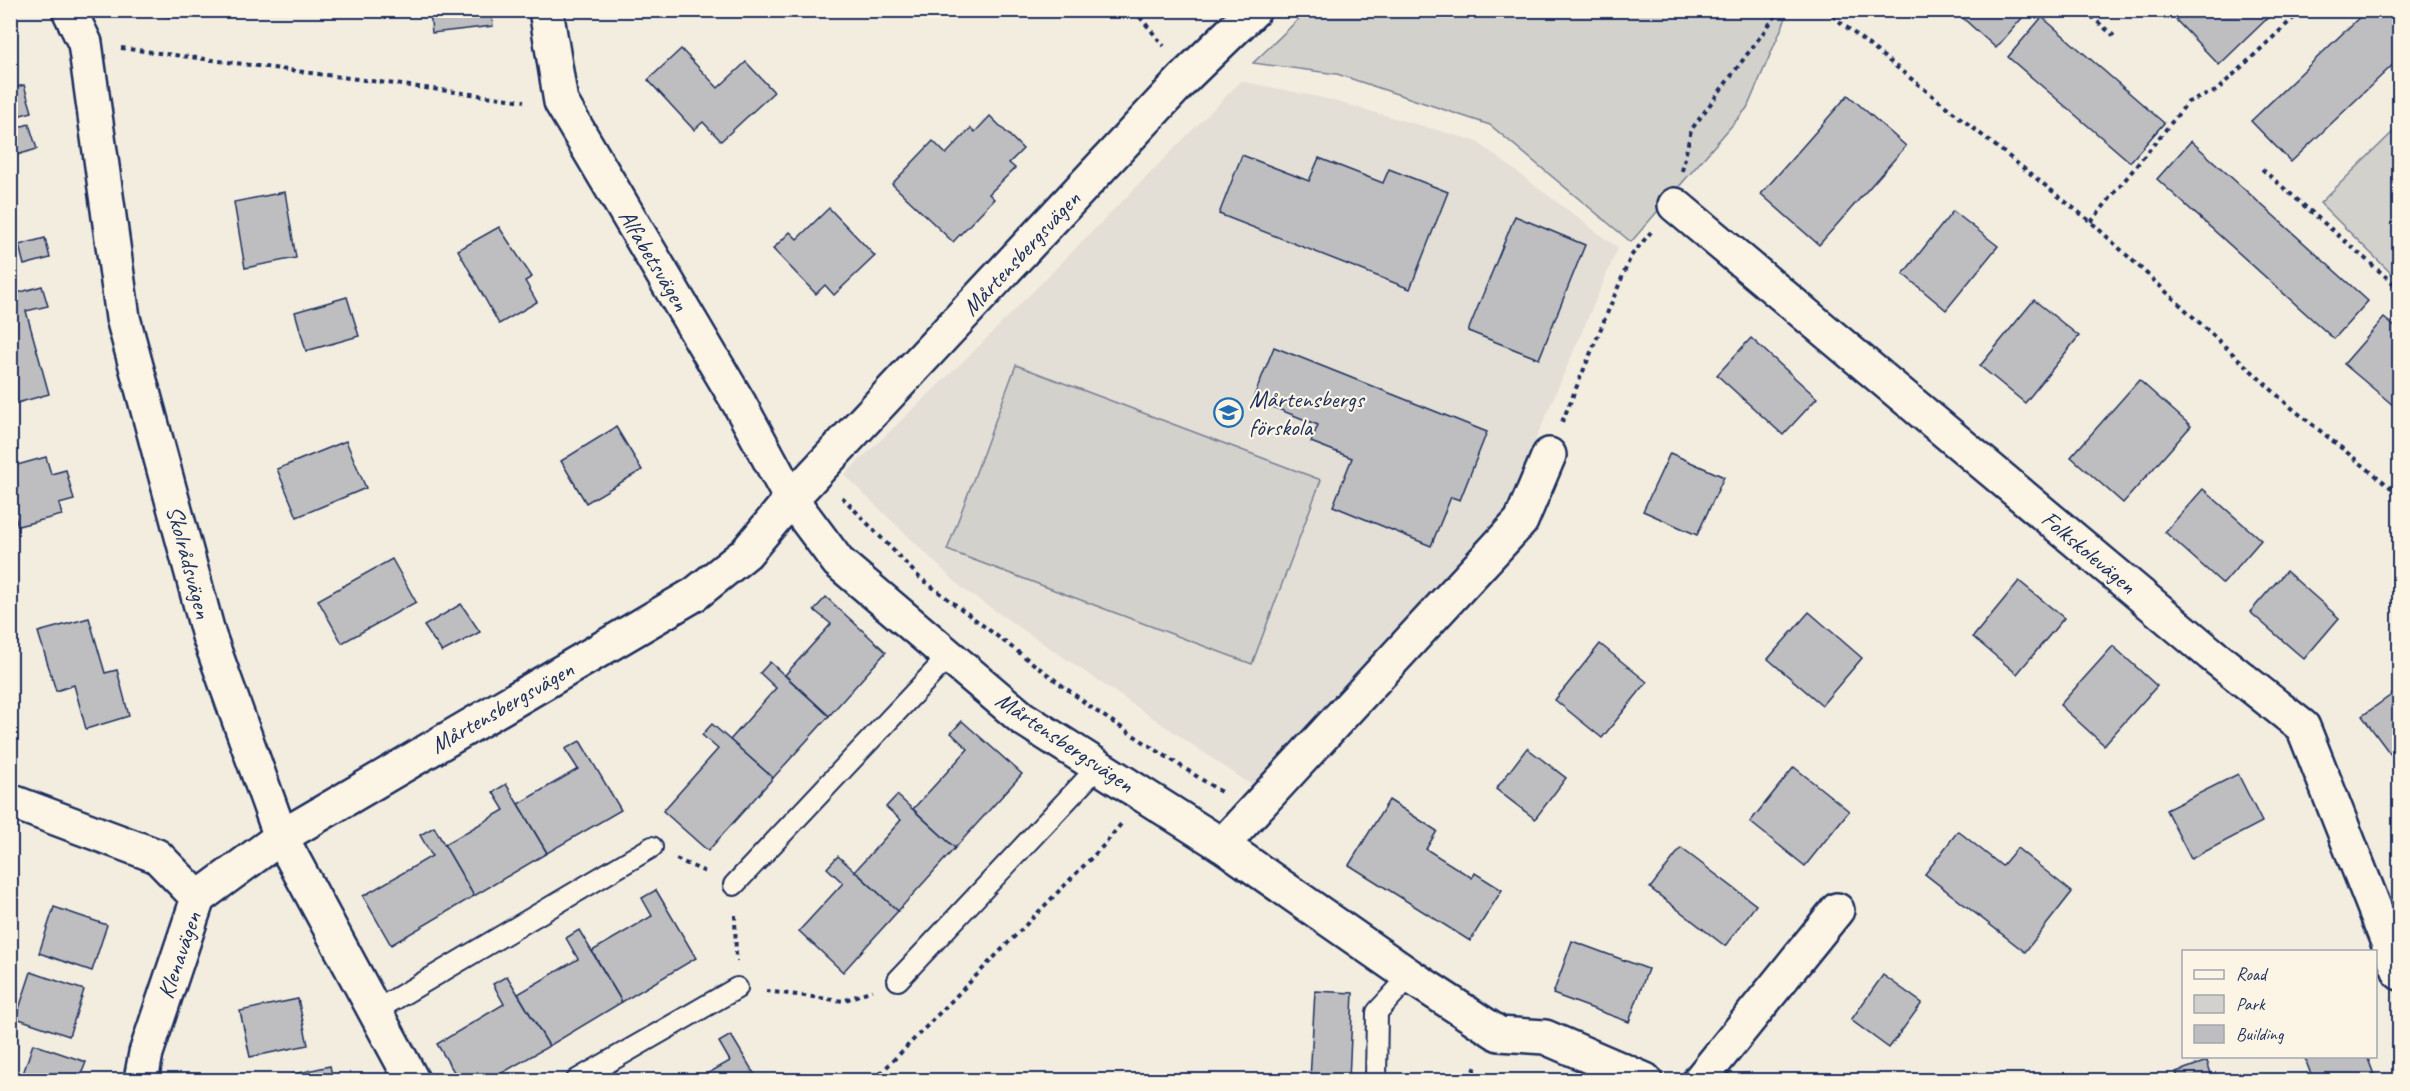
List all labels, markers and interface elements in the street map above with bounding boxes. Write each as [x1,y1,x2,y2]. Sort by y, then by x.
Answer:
street label: Mårtensbergsvägen [955,184,1087,322]
street label: Alfabetsvägen [612,204,696,317]
place label: Mårtensbergs förskola [1249,384,1366,442]
school or university icon: Mårtensbergs förskola [1212,397,1244,429]
street label: Skolrådsvägen [160,502,219,622]
street label: Folkskolevägen [2035,504,2143,600]
street label: Mårtensbergsvägen [425,654,579,760]
street label: Mårtensbergsvägen [990,685,1140,799]
street label: Klenavägen [150,907,208,1002]
legend [2182,950,2377,1058]
text: Road [2236,963,2269,985]
text: Park [2236,993,2266,1015]
text: Building [2236,1023,2285,1045]

